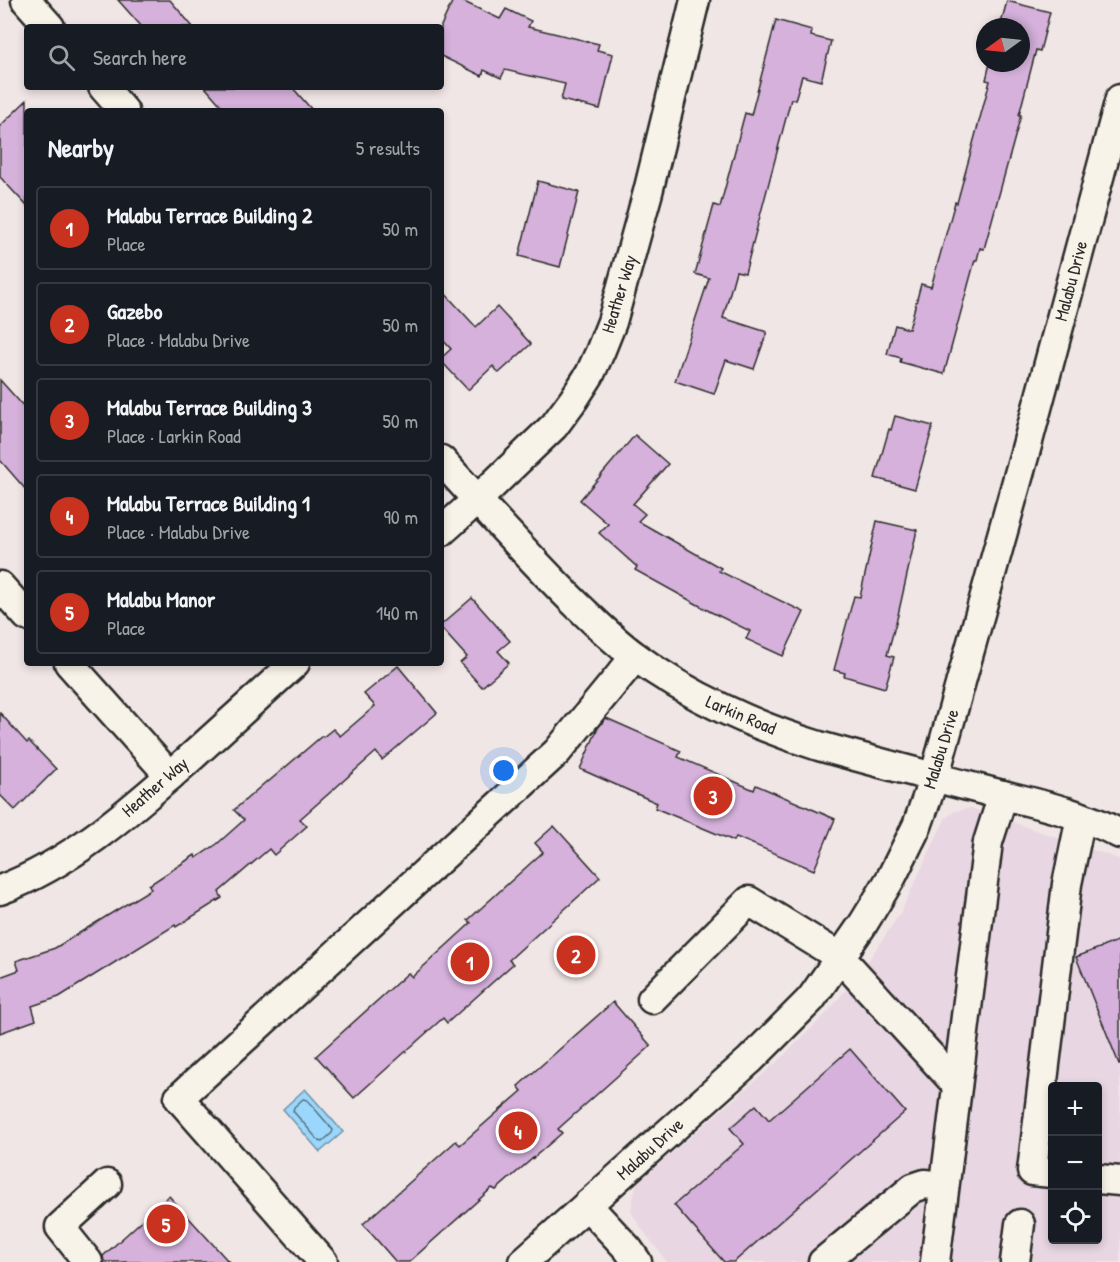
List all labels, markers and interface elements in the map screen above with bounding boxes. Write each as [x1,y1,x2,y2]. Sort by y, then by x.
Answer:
north arrow [976,18,1030,72]
search box [24,24,444,90]
icon: search [45,41,78,74]
text: Search here [93,42,187,72]
text: Nearby [48,130,114,165]
text: 5 results [356,134,420,161]
text: Malabu Terrace Building 2 [107,200,312,230]
text: 1 [66,215,73,242]
text: 50 m [382,215,418,242]
text: Place [107,230,146,257]
street label: Malabu Drive [1048,238,1093,324]
street label: Heather Way [595,251,642,336]
text: Gazebo [107,296,162,326]
text: 2 [65,311,74,338]
text: 50 m [382,311,418,338]
text: Place · Malabu Drive [107,326,250,353]
text: Malabu Terrace Building 3 [107,392,312,422]
text: 3 [65,407,74,434]
text: 50 m [382,407,418,434]
text: Place · Larkin Road [107,422,241,449]
text: Malabu Terrace Building 1 [107,488,310,518]
text: 4 [66,503,73,530]
text: 90 m [384,503,418,530]
text: Place · Malabu Drive [107,518,250,545]
text: Malabu Manor [107,584,215,614]
text: 5 [65,599,74,626]
text: 140 m [376,599,418,626]
text: Place [107,614,146,641]
street label: Larkin Road [702,689,780,740]
street label: Malabu Drive [917,706,964,792]
street label: Heather Way [116,751,193,822]
your location [489,756,518,785]
pin: 3 [694,774,732,818]
pin: 2 [556,932,596,978]
pin: 1 [450,940,490,984]
map controls [1048,1082,1102,1244]
button: + [1048,1082,1102,1136]
pin: 4 [498,1108,538,1154]
street label: Malabu Drive [611,1112,689,1185]
button: − [1048,1136,1102,1190]
button: locate [1048,1190,1102,1244]
pin: 5 [146,1202,186,1246]

